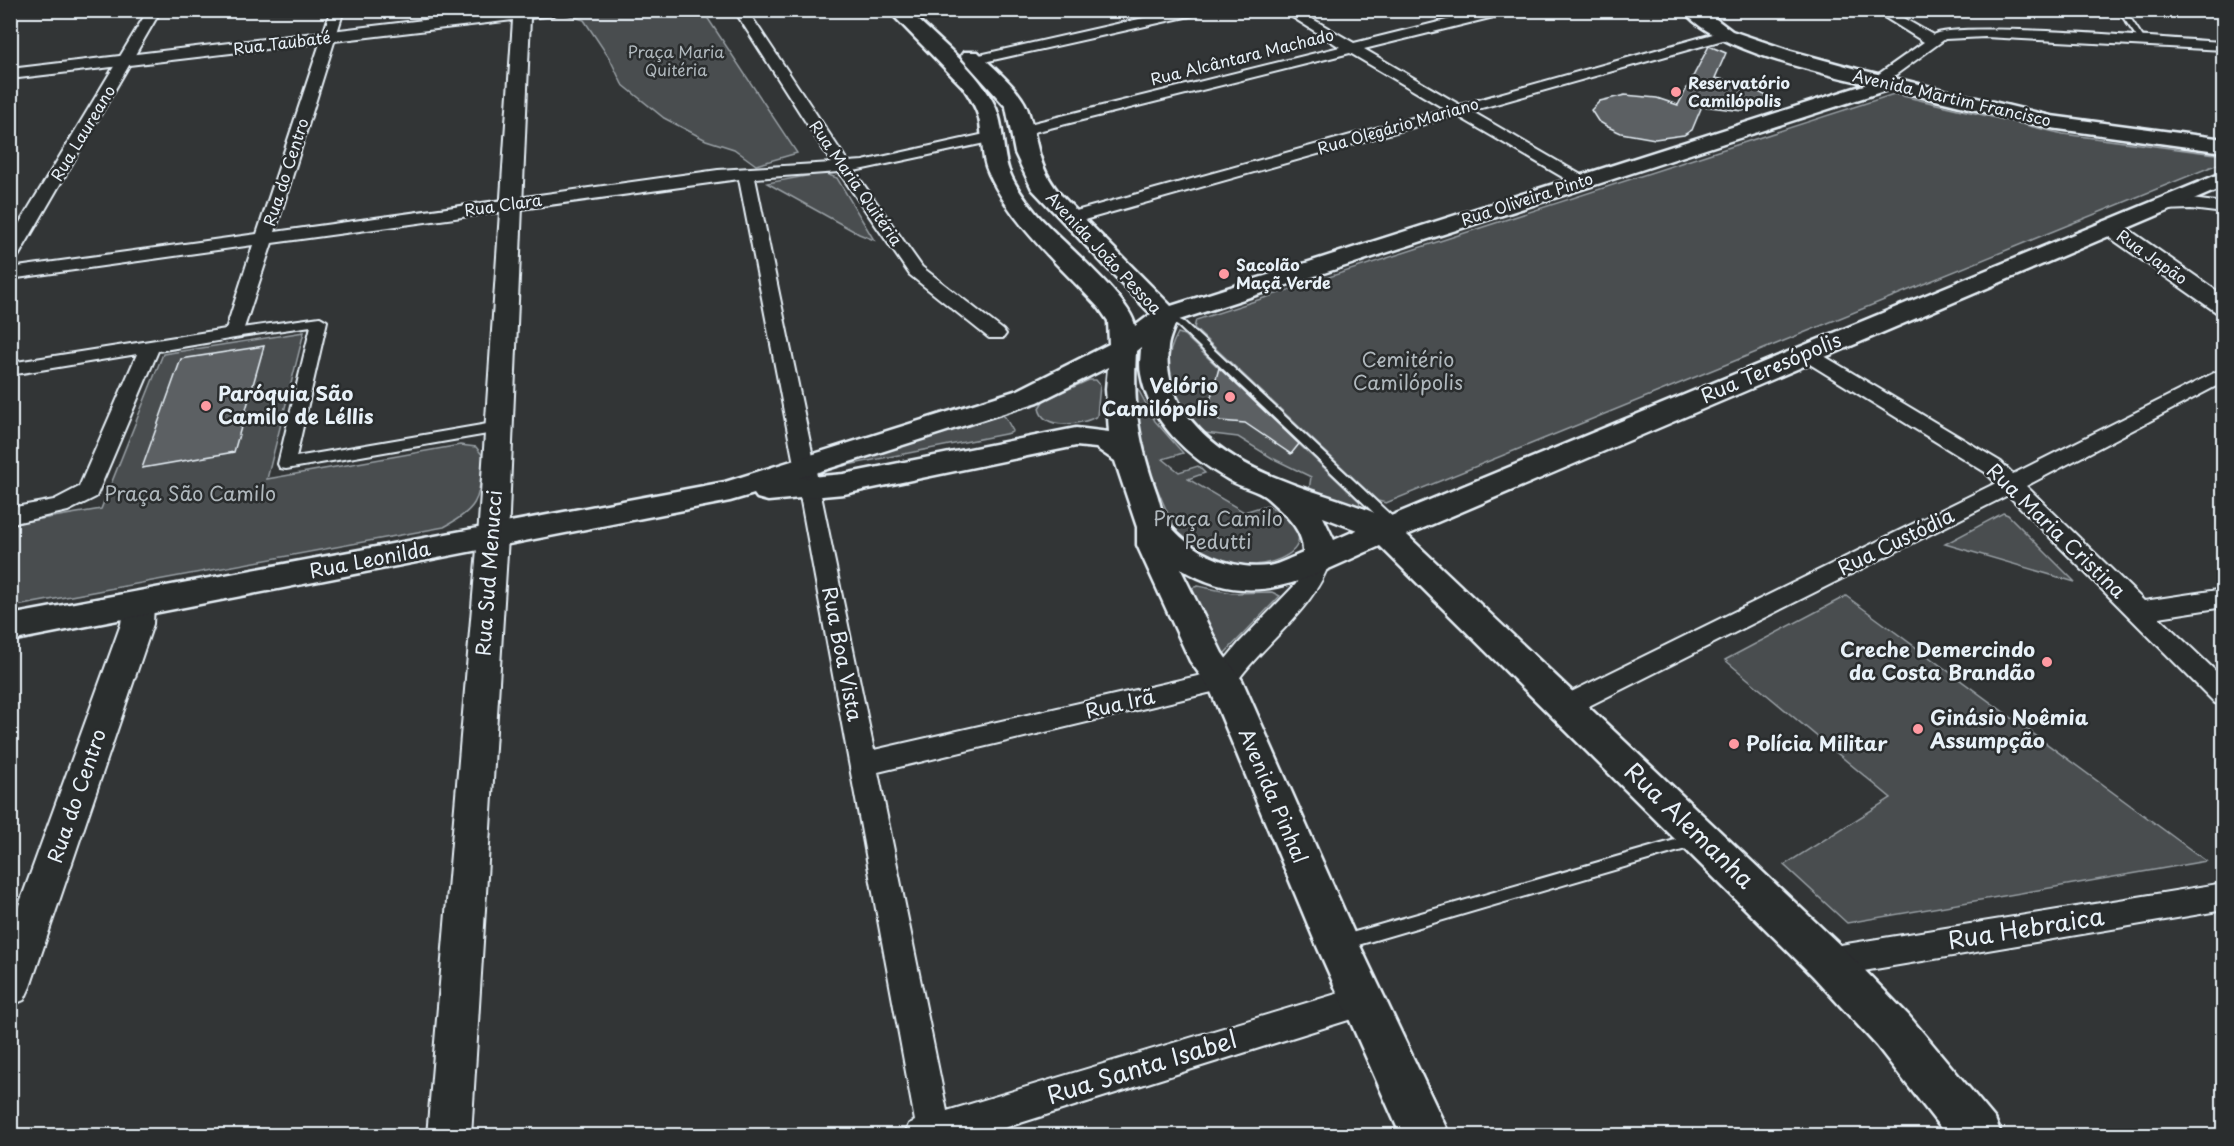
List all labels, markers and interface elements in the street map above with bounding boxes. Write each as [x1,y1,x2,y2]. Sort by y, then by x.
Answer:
street label: Rua Alcântara Machado [1148,22,1336,90]
street label: Rua Taubaté [232,24,332,60]
park label: Praça Maria Quitéria [628,39,724,81]
street label: Avenida Martim Francisco [1851,63,2054,132]
place label: Reservatório Camilópolis [1688,70,1790,112]
street label: Rua Laureano [44,80,120,185]
marker: Reservatório Camilópolis [1669,85,1683,99]
street label: Rua Olegário Mariano [1314,91,1481,160]
street label: Rua do Centro [256,115,314,229]
street label: Rua Maria Quitéria [804,115,909,250]
street label: Rua Oliveira Pinto [1458,165,1596,231]
street label: Avenida João Pessoa [1041,186,1169,320]
street label: Rua Clara [463,187,543,221]
street label: Rua Japão [2112,223,2193,289]
place label: Sacolão Maçã Verde [1236,252,1331,294]
marker: Sacolão Maçã Verde [1217,267,1231,281]
street label: Rua Teresópolis [1696,324,1846,410]
park label: Cemitério Camilópolis [1353,344,1463,397]
place label: Velório Camilópolis [1102,370,1218,423]
place label: Paróquia São Camilo de Léllis [218,378,374,431]
marker: Velório Camilópolis [1223,390,1237,404]
marker: Paróquia São Camilo de Léllis [199,399,213,413]
street label: Rua Maria Cristina [1980,456,2133,605]
park label: Praça São Camilo [104,478,276,508]
street label: Rua Sud Menucci [467,489,509,657]
street label: Rua Custódia [1832,500,1959,582]
park label: Praça Camilo Pedutti [1153,503,1283,556]
street label: Rua Leonilda [307,532,434,585]
street label: Rua Boa Vista [815,584,871,724]
place label: Creche Demercindo da Costa Brandão [1840,634,2035,687]
marker: Creche Demercindo da Costa Brandão [2040,655,2054,669]
street label: Rua Irã [1082,680,1158,726]
place label: Ginásio Noêmia Assumpção [1929,702,2089,755]
marker: Ginásio Noêmia Assumpção [1911,722,1925,736]
street label: Avenida Pinhal [1232,723,1316,868]
street label: Rua do Centro [39,724,113,867]
place label: Polícia Militar [1746,728,1888,758]
marker: Polícia Militar [1727,737,1741,751]
street label: Rua Alemanha [1617,753,1764,896]
street label: Rua Hebraica [1945,897,2106,957]
street label: Rua Santa Isabel [1042,1020,1241,1112]

